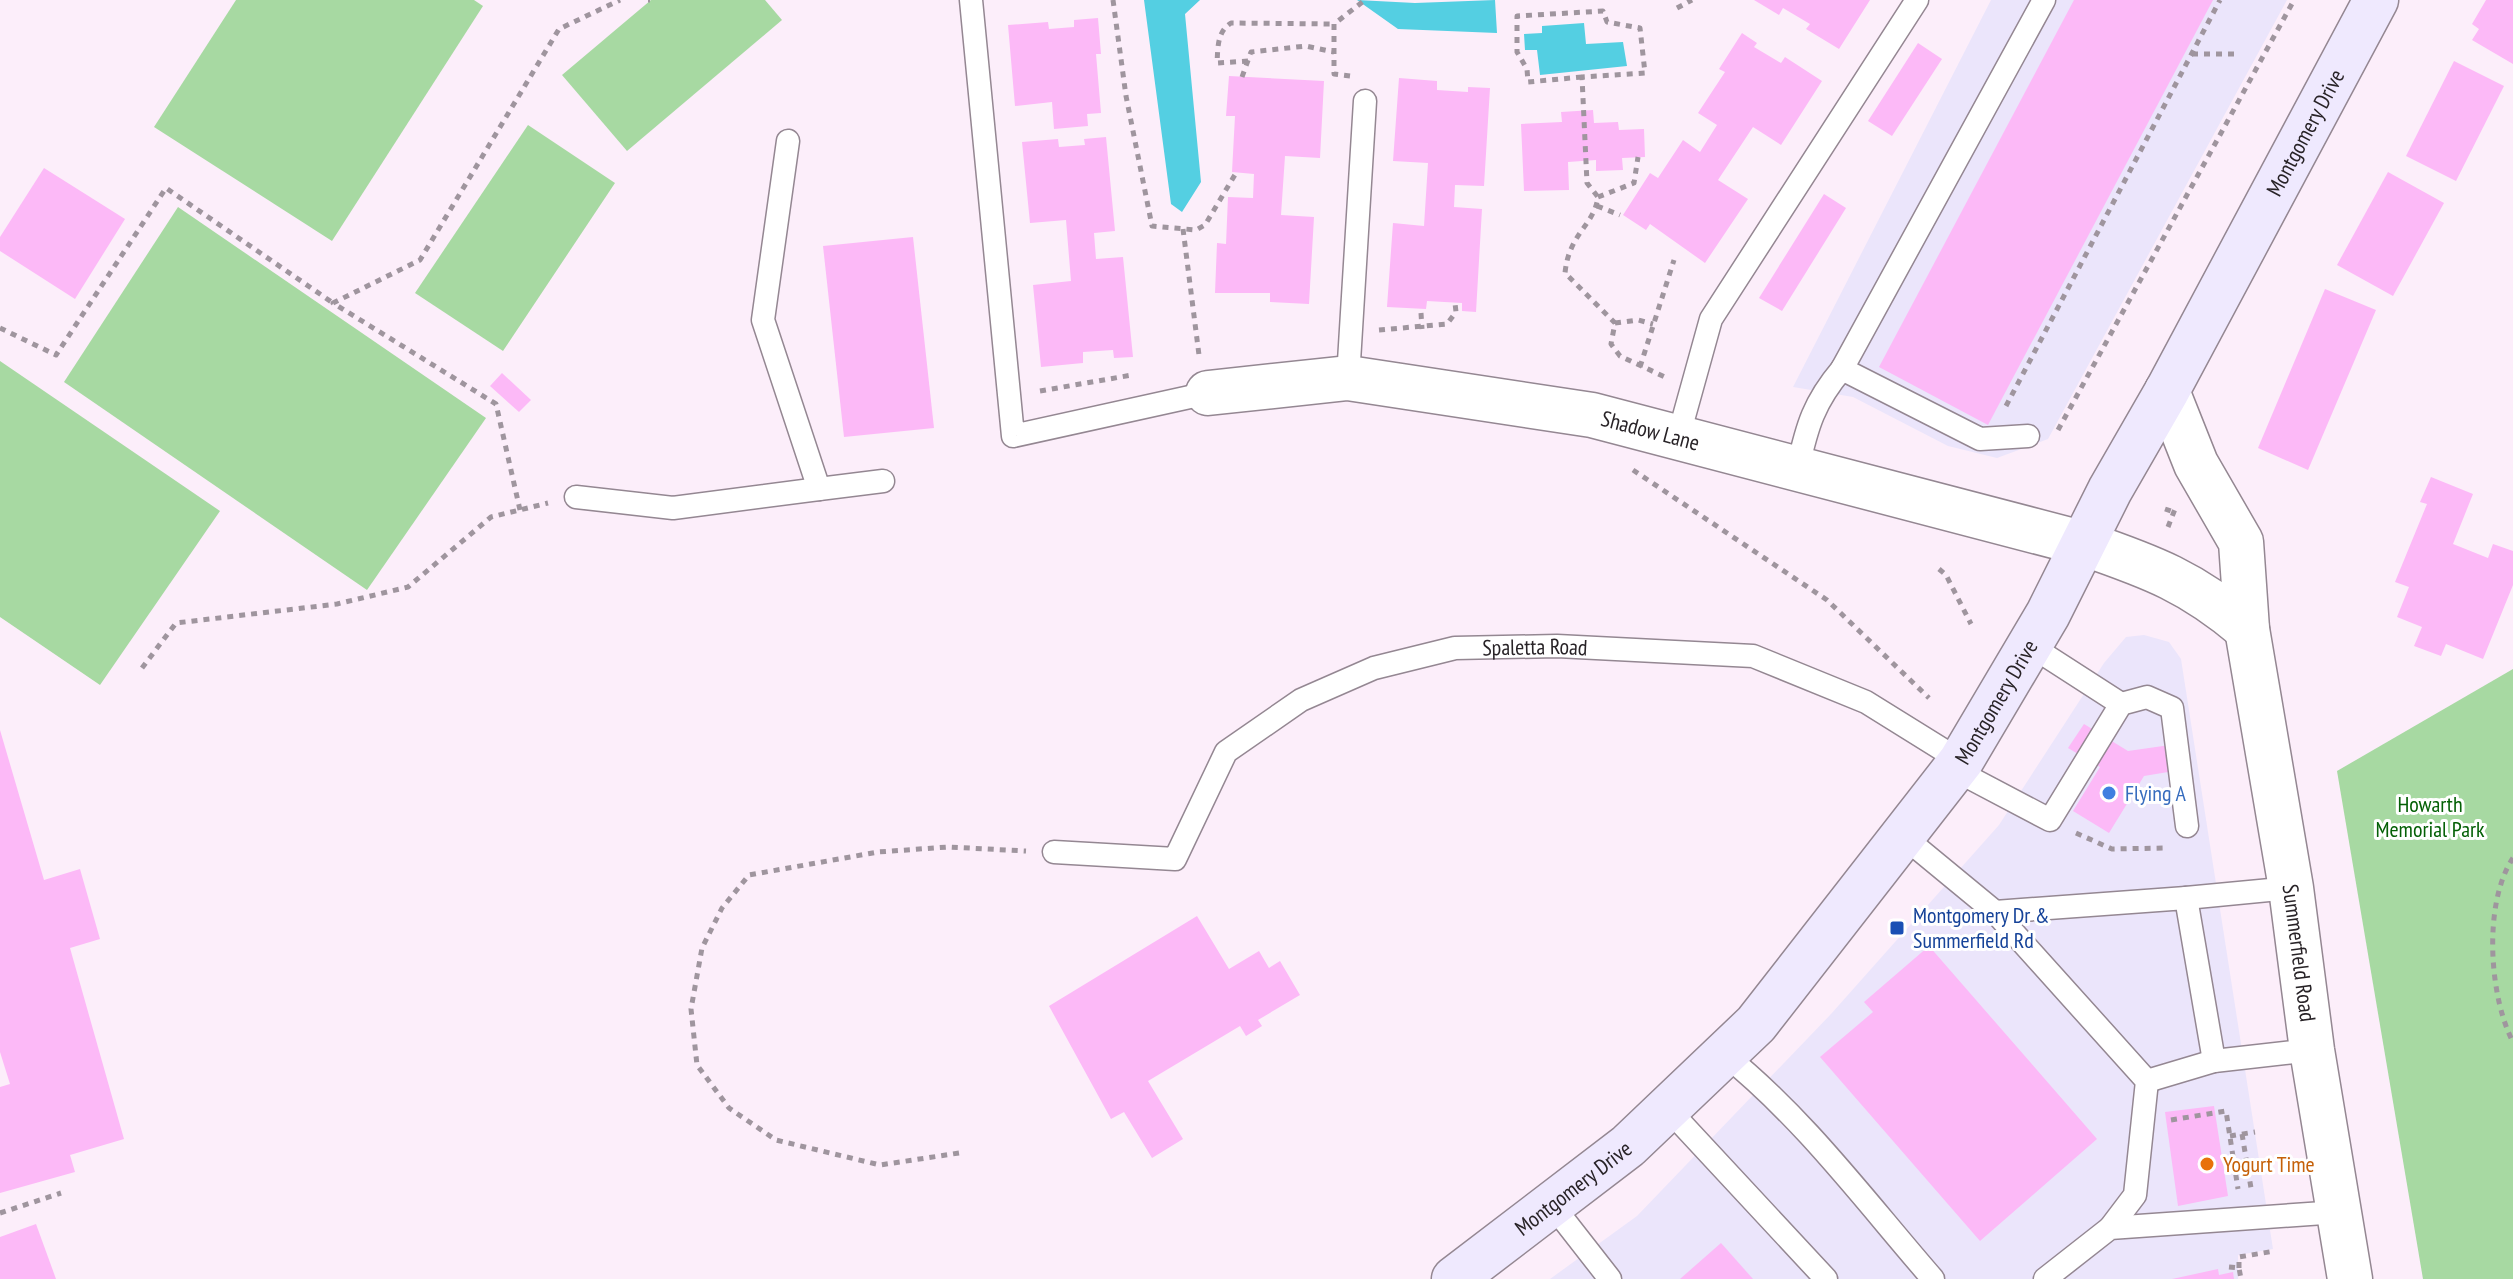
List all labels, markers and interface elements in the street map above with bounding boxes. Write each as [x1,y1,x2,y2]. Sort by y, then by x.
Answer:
street label: Montgomery Drive [2260,64,2350,201]
street label: Shadow Lane [1598,404,1703,457]
street label: Spaletta Road [1482,632,1588,662]
street label: Montgomery Drive [1948,635,2044,769]
place label: Flying A [2125,779,2186,807]
marker: Flying A [2100,784,2118,802]
park label: Howarth Memorial Park [2375,790,2485,843]
street label: Summerfield Road [2277,883,2322,1023]
place label: Montgomery Dr & Summerfield Rd [1913,901,2049,954]
marker: Montgomery Dr & Summerfield Rd [1888,919,1906,937]
street label: Montgomery Drive [1509,1134,1637,1242]
place label: Yogurt Time [2223,1150,2315,1178]
marker: Yogurt Time [2198,1155,2216,1173]

